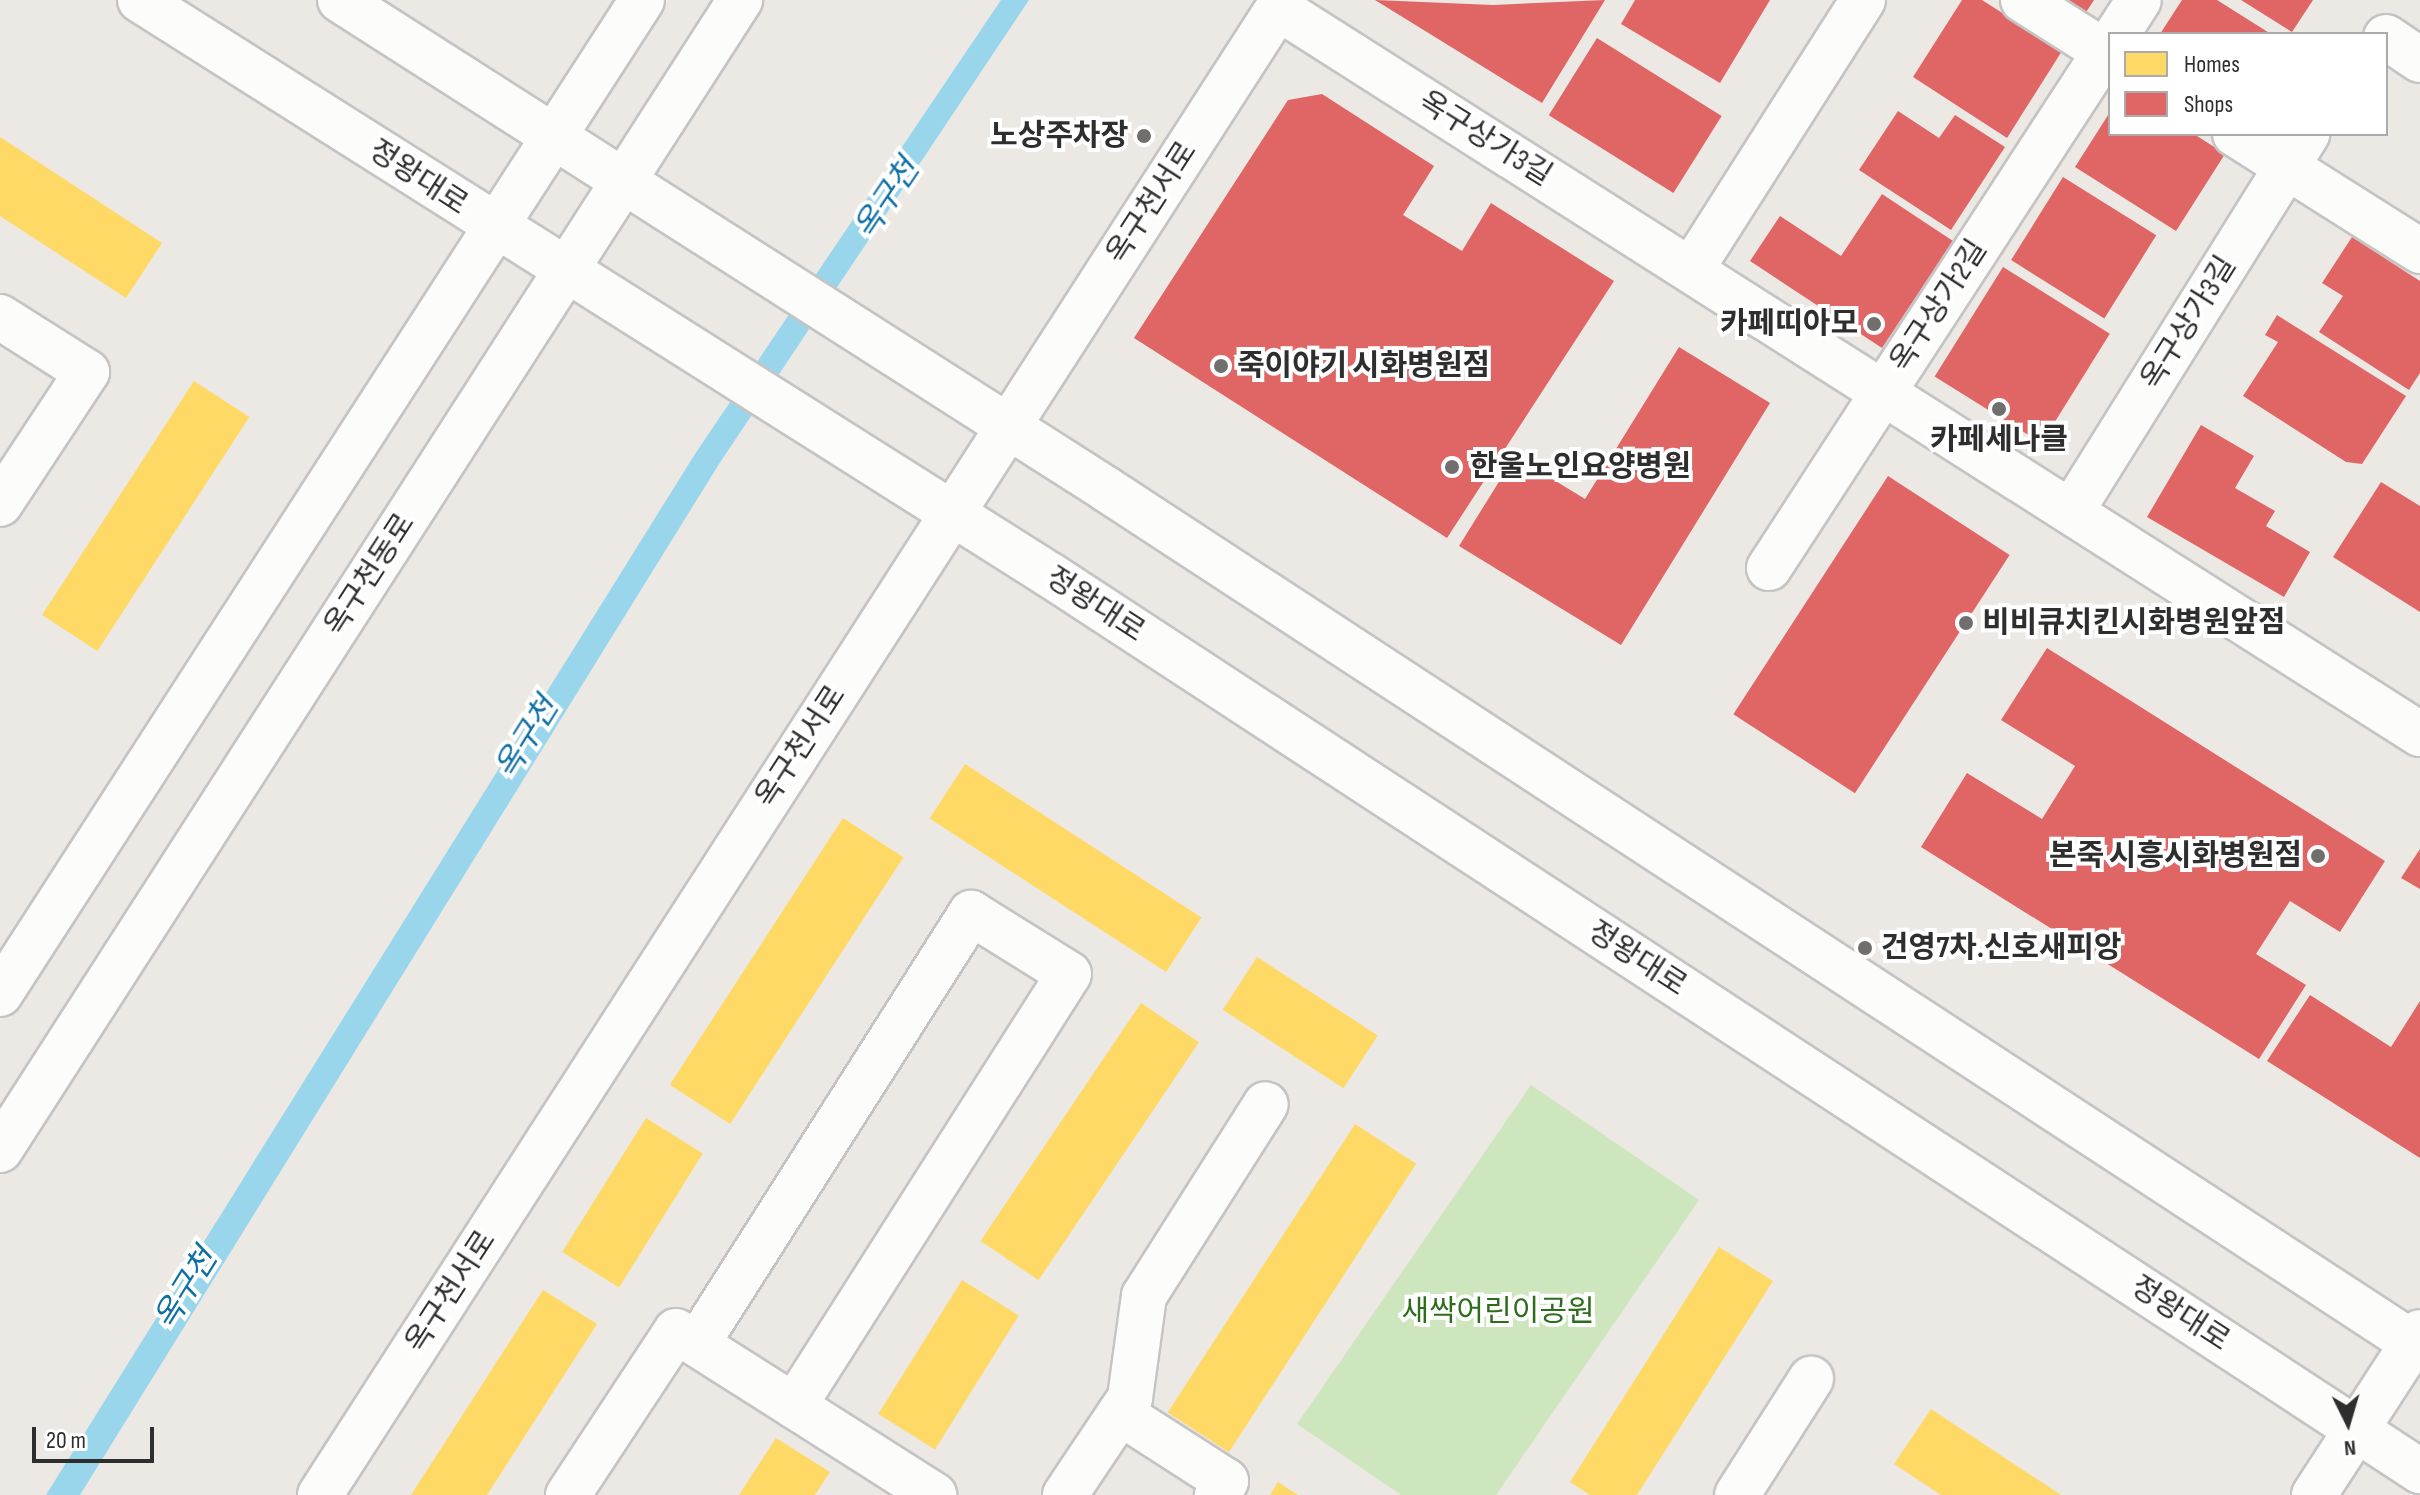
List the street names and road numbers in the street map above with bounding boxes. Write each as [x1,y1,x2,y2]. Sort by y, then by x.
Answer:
street label: 옥구상가3길 [1412,84,1558,194]
street label: 정왕대로 [362,133,474,223]
street label: 옥구천서로 [1099,135,1205,271]
street label: 옥구상가2길 [1883,233,1995,379]
street label: 옥구상가3길 [2134,250,2244,396]
street label: 옥구천동로 [317,507,423,643]
street label: 정왕대로 [1039,560,1151,650]
street label: 옥구천서로 [748,679,854,815]
street label: 정왕대로 [1581,914,1693,1004]
street label: 옥구천서로 [398,1224,504,1360]
street label: 정왕대로 [2124,1269,2236,1359]

